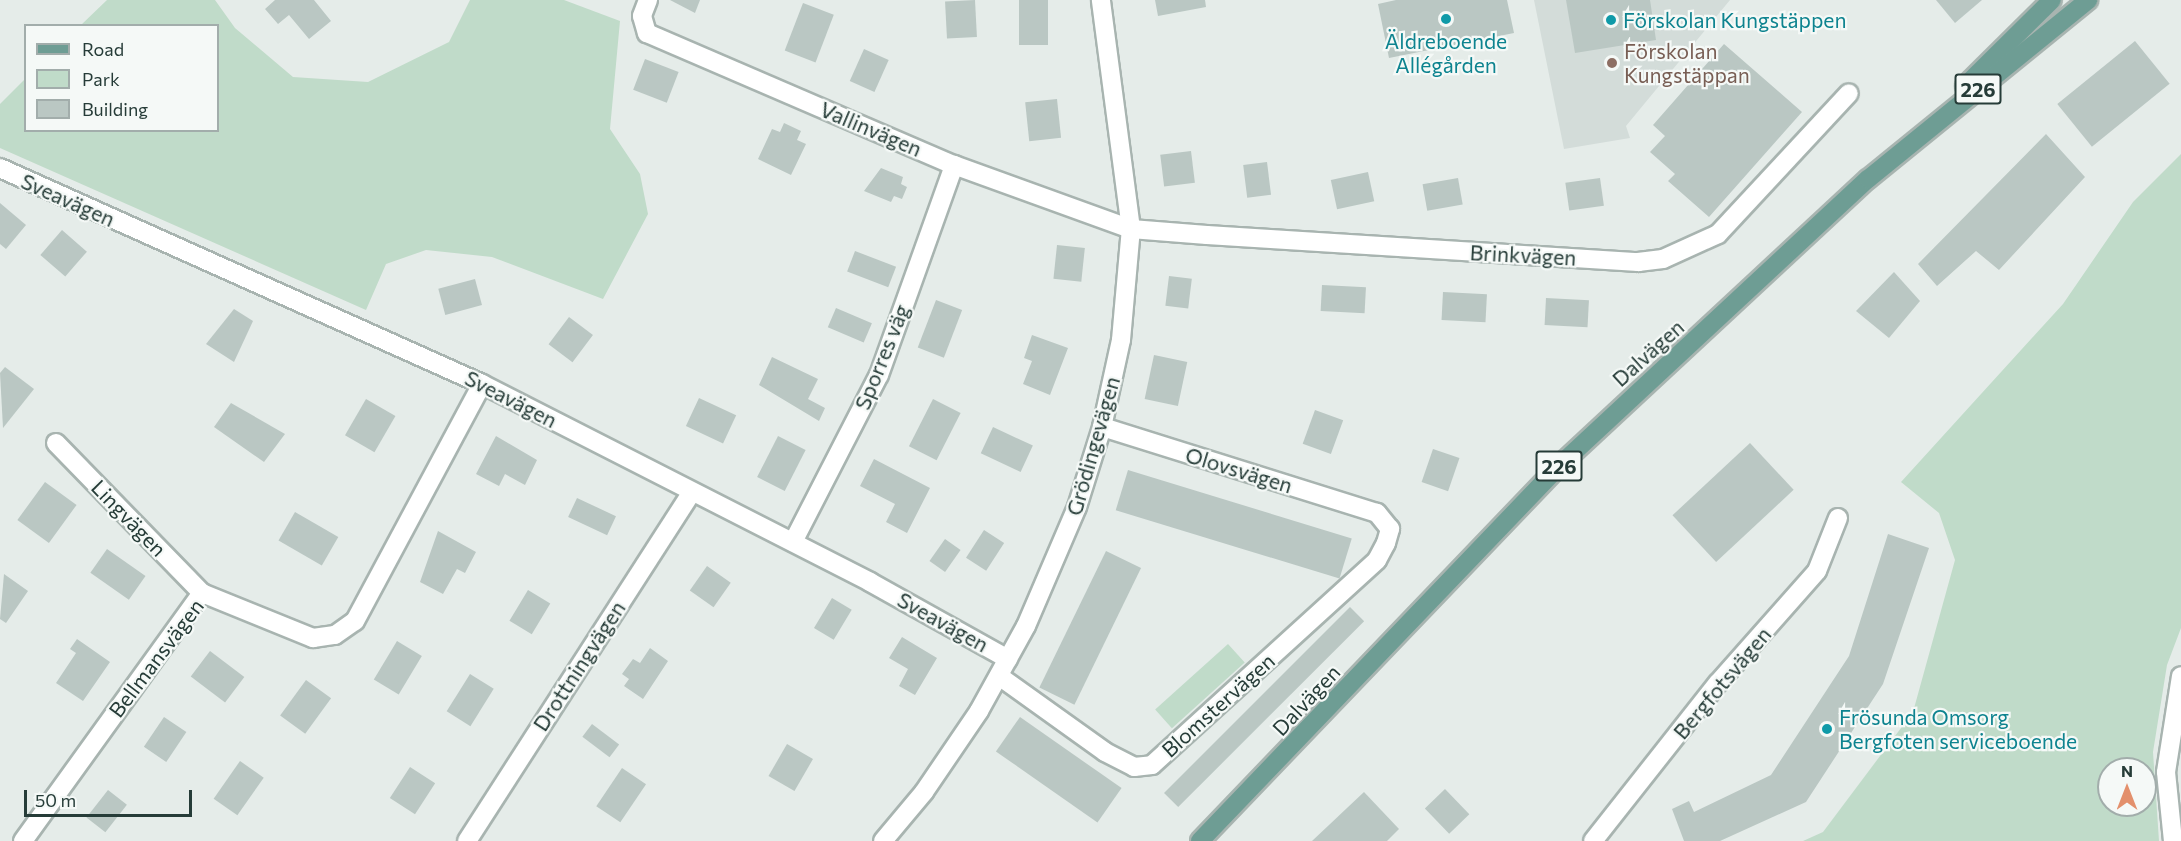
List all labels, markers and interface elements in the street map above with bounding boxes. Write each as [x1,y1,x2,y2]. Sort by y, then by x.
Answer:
place label: Förskolan Kungstäppen [1623,7,1846,33]
marker: Äldreboende Allégården [1439,12,1453,26]
marker: Förskolan Kungstäppen [1604,13,1618,27]
legend [24,24,219,132]
place label: Äldreboende Allégården [1385,28,1507,78]
text: Road [82,38,124,60]
place label: Förskolan Kungstäppan [1624,38,1750,88]
marker: Förskolan Kungstäppan [1605,56,1619,70]
text: Park [82,68,120,90]
road number: 226 [1954,72,2002,106]
street label: Vallinvägen [816,96,926,162]
text: Building [82,98,148,120]
street label: Sveavägen [17,168,119,232]
street label: Brinkvägen [1469,240,1577,270]
street label: Sporres väg [849,301,915,413]
street label: Dalvägen [1607,314,1689,392]
street label: Sveavägen [461,365,561,433]
street label: Grödingevägen [1061,374,1125,518]
street label: Olovsvägen [1183,442,1295,498]
road number: 226 [1535,449,1583,483]
street label: Lingvägen [86,475,172,561]
street label: Sveavägen [893,587,993,657]
street label: Bellmansvägen [103,594,209,722]
street label: Drottningvägen [528,596,630,736]
street label: Bergfotsvägen [1668,622,1776,744]
street label: Blomstervägen [1156,648,1280,762]
street label: Dalvägen [1267,659,1345,741]
place label: Frösunda Omsorg Bergfoten serviceboende [1839,704,2077,754]
marker: Frösunda Omsorg Bergfoten serviceboende [1820,722,1834,736]
north arrow [2097,757,2157,817]
text: N [2121,761,2133,780]
scale bar [27,778,195,816]
text: 50 m [35,789,76,811]

